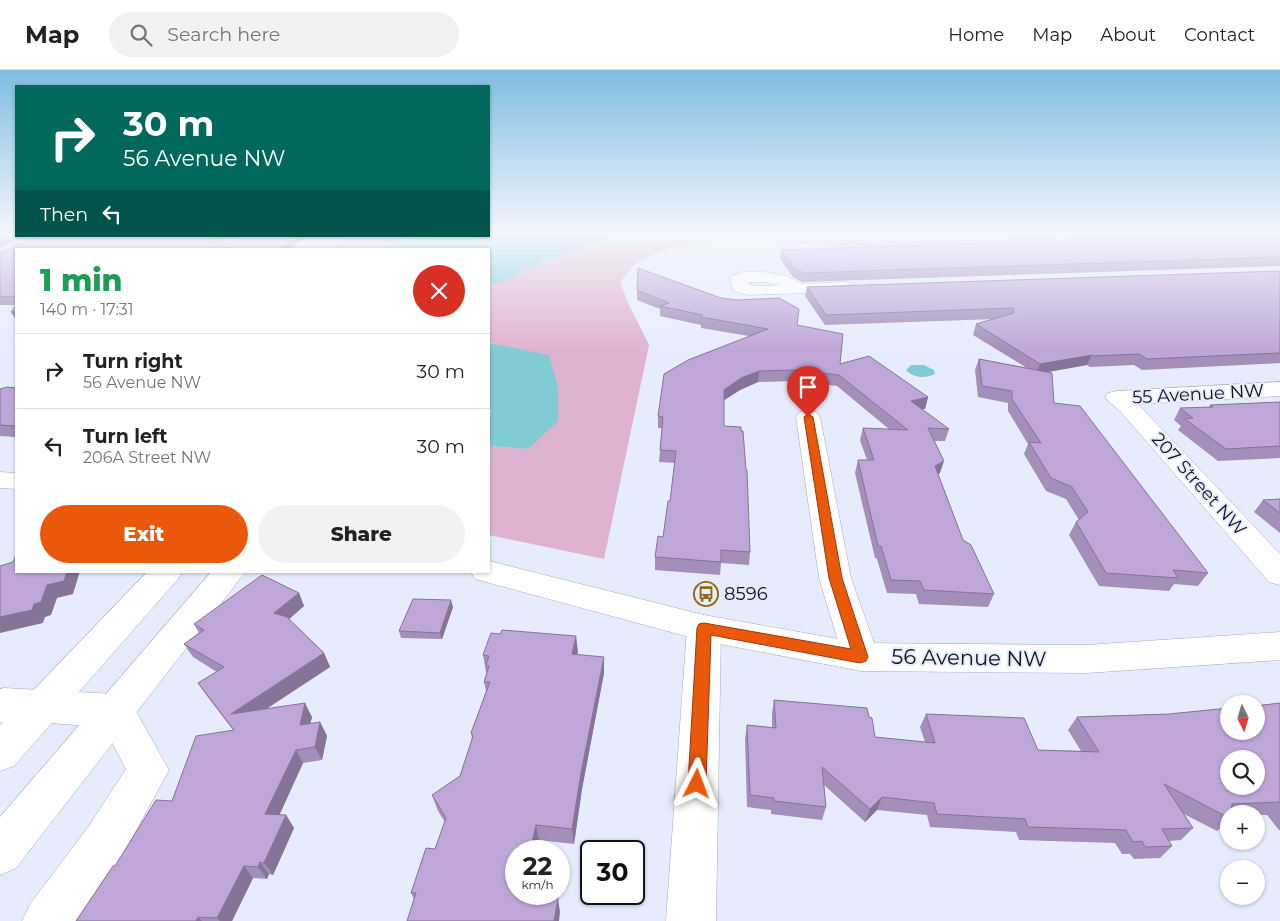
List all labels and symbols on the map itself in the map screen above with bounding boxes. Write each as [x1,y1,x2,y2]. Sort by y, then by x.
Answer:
pin [787,366,829,417]
street label: 55 Avenue NW [1132,380,1264,408]
street label: 207 Street NW [1147,428,1251,540]
bus stop icon: 8596 [693,581,719,607]
place label: 8596 [724,583,768,605]
street label: 56 Avenue NW [891,644,1047,671]
north arrow [1220,695,1265,740]
position arrow [670,757,722,809]
speed limit sign: 30 [580,840,645,905]

